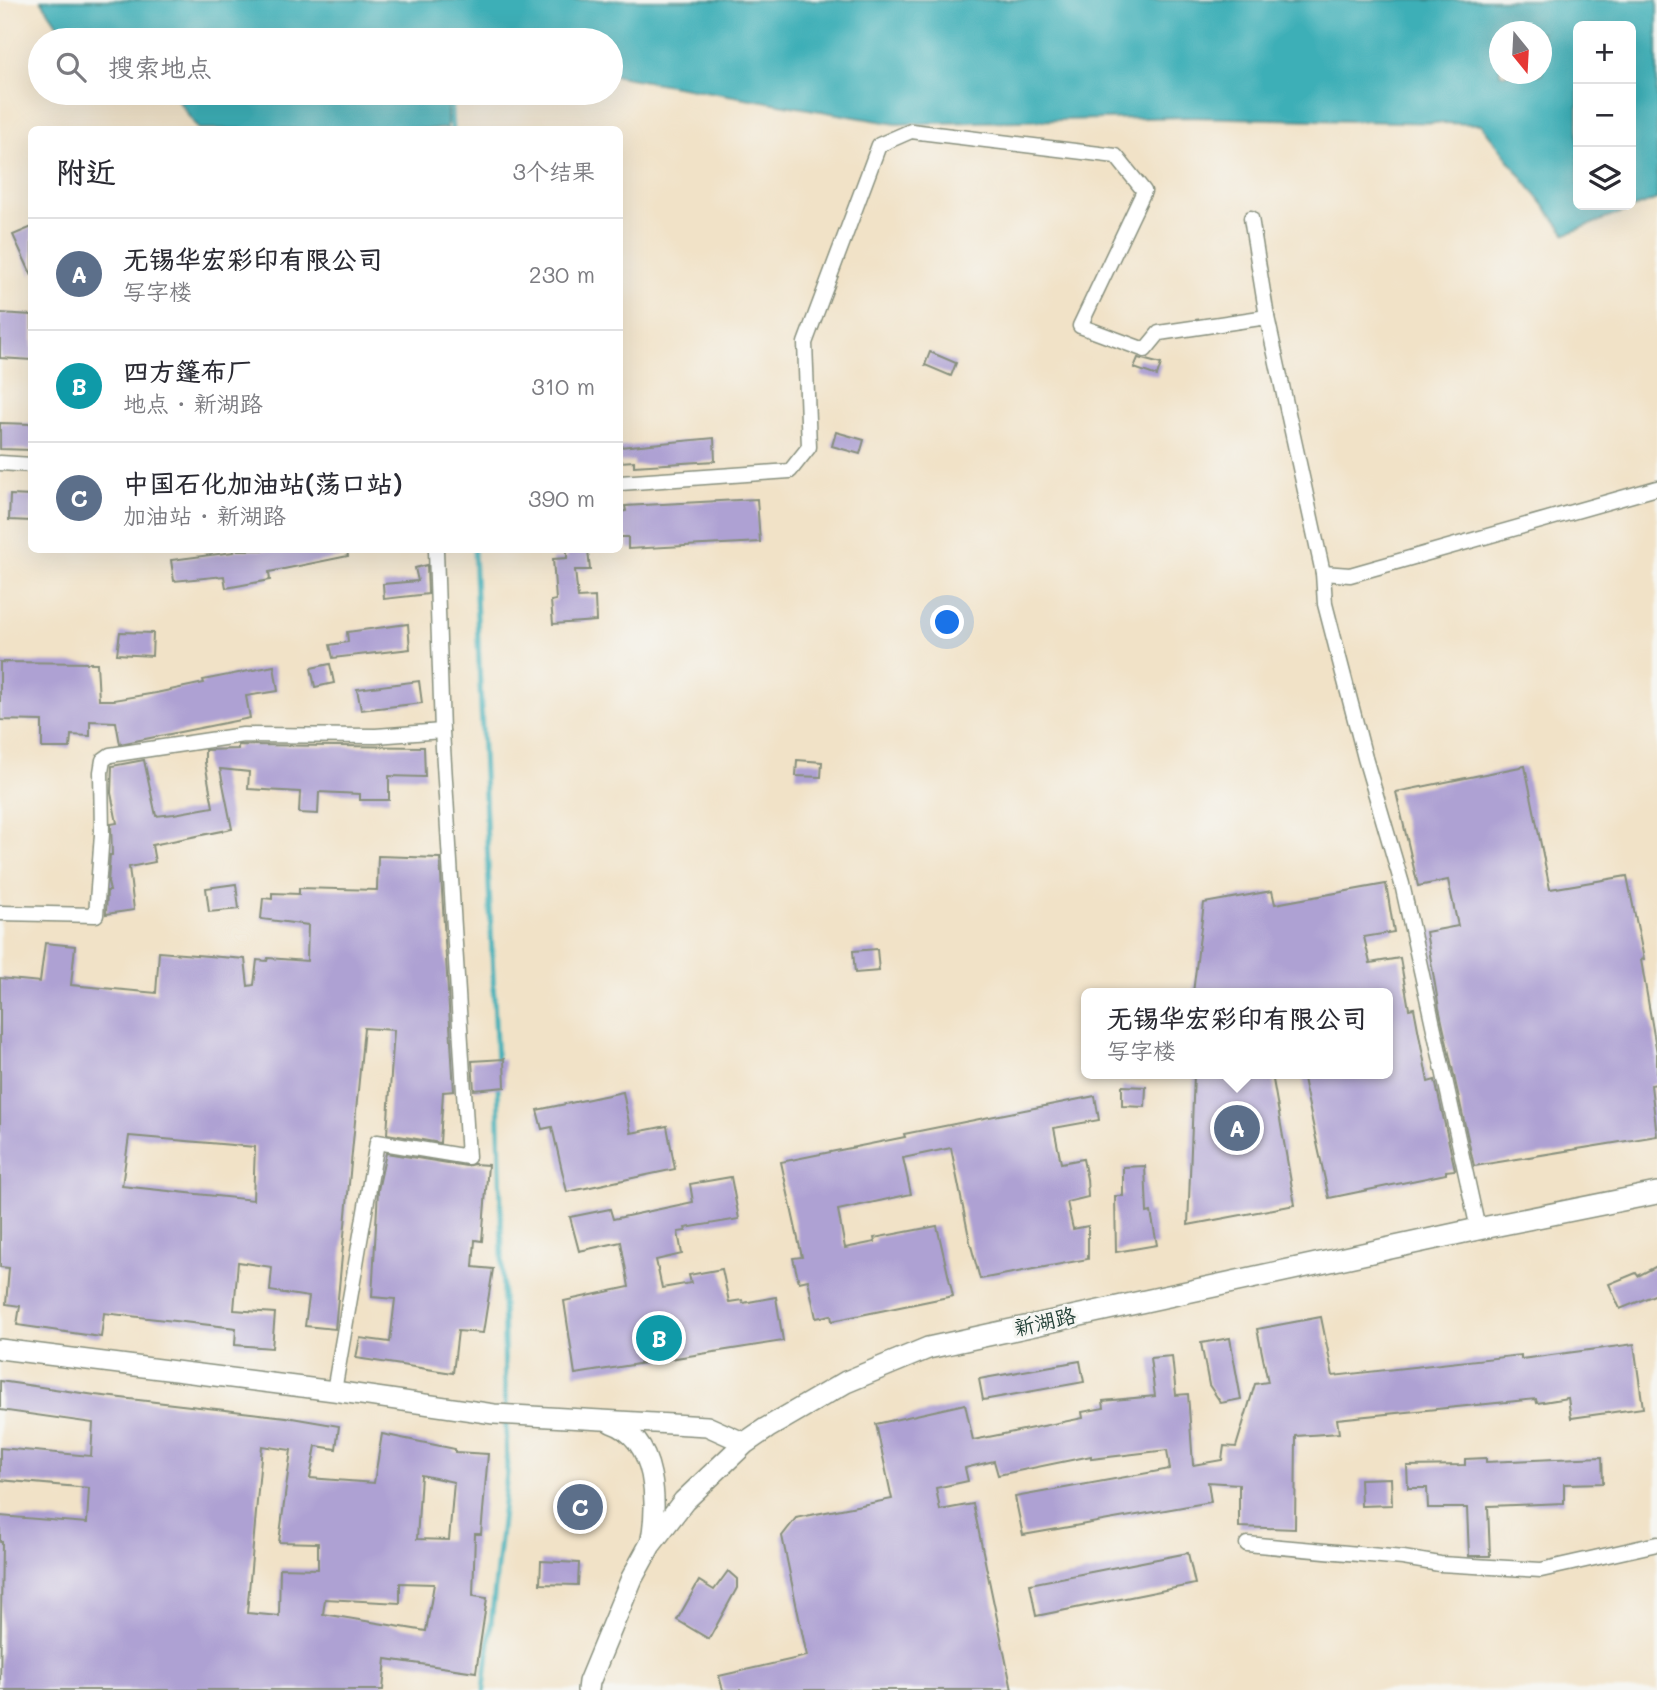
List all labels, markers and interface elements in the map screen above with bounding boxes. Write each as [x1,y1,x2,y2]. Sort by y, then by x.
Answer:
north arrow [1489,21,1552,84]
map controls [1573,21,1636,210]
button: + [1573,21,1636,84]
search box [28,28,623,105]
icon: search [52,48,90,86]
text: 搜索地点 [108,50,212,84]
button: − [1573,84,1636,147]
button: layers [1573,147,1636,210]
text: 附近 [56,151,116,191]
text: 3个结果 [513,156,595,186]
text: 无锡华宏彩印有限公司 [123,242,383,276]
text: A [71,259,87,289]
text: 230 m [529,259,595,289]
text: 写字楼 [123,276,192,306]
text: 四方篷布厂 [123,354,253,388]
text: B [71,371,87,401]
text: 310 m [531,371,595,401]
text: 地点 · 新湖路 [123,388,263,418]
text: 中国石化加油站(荡口站) [123,466,403,500]
text: C [70,483,88,513]
text: 390 m [528,483,595,513]
text: 加油站 · 新湖路 [123,500,286,530]
your location [930,605,964,639]
popup [1081,988,1393,1079]
text: 无锡华宏彩印有限公司 [1107,1001,1367,1035]
text: 写字楼 [1107,1035,1176,1065]
pin: A [1214,1102,1260,1154]
street label: 新湖路 [1011,1300,1078,1341]
pin: B [636,1312,682,1364]
pin: C [557,1481,603,1533]

